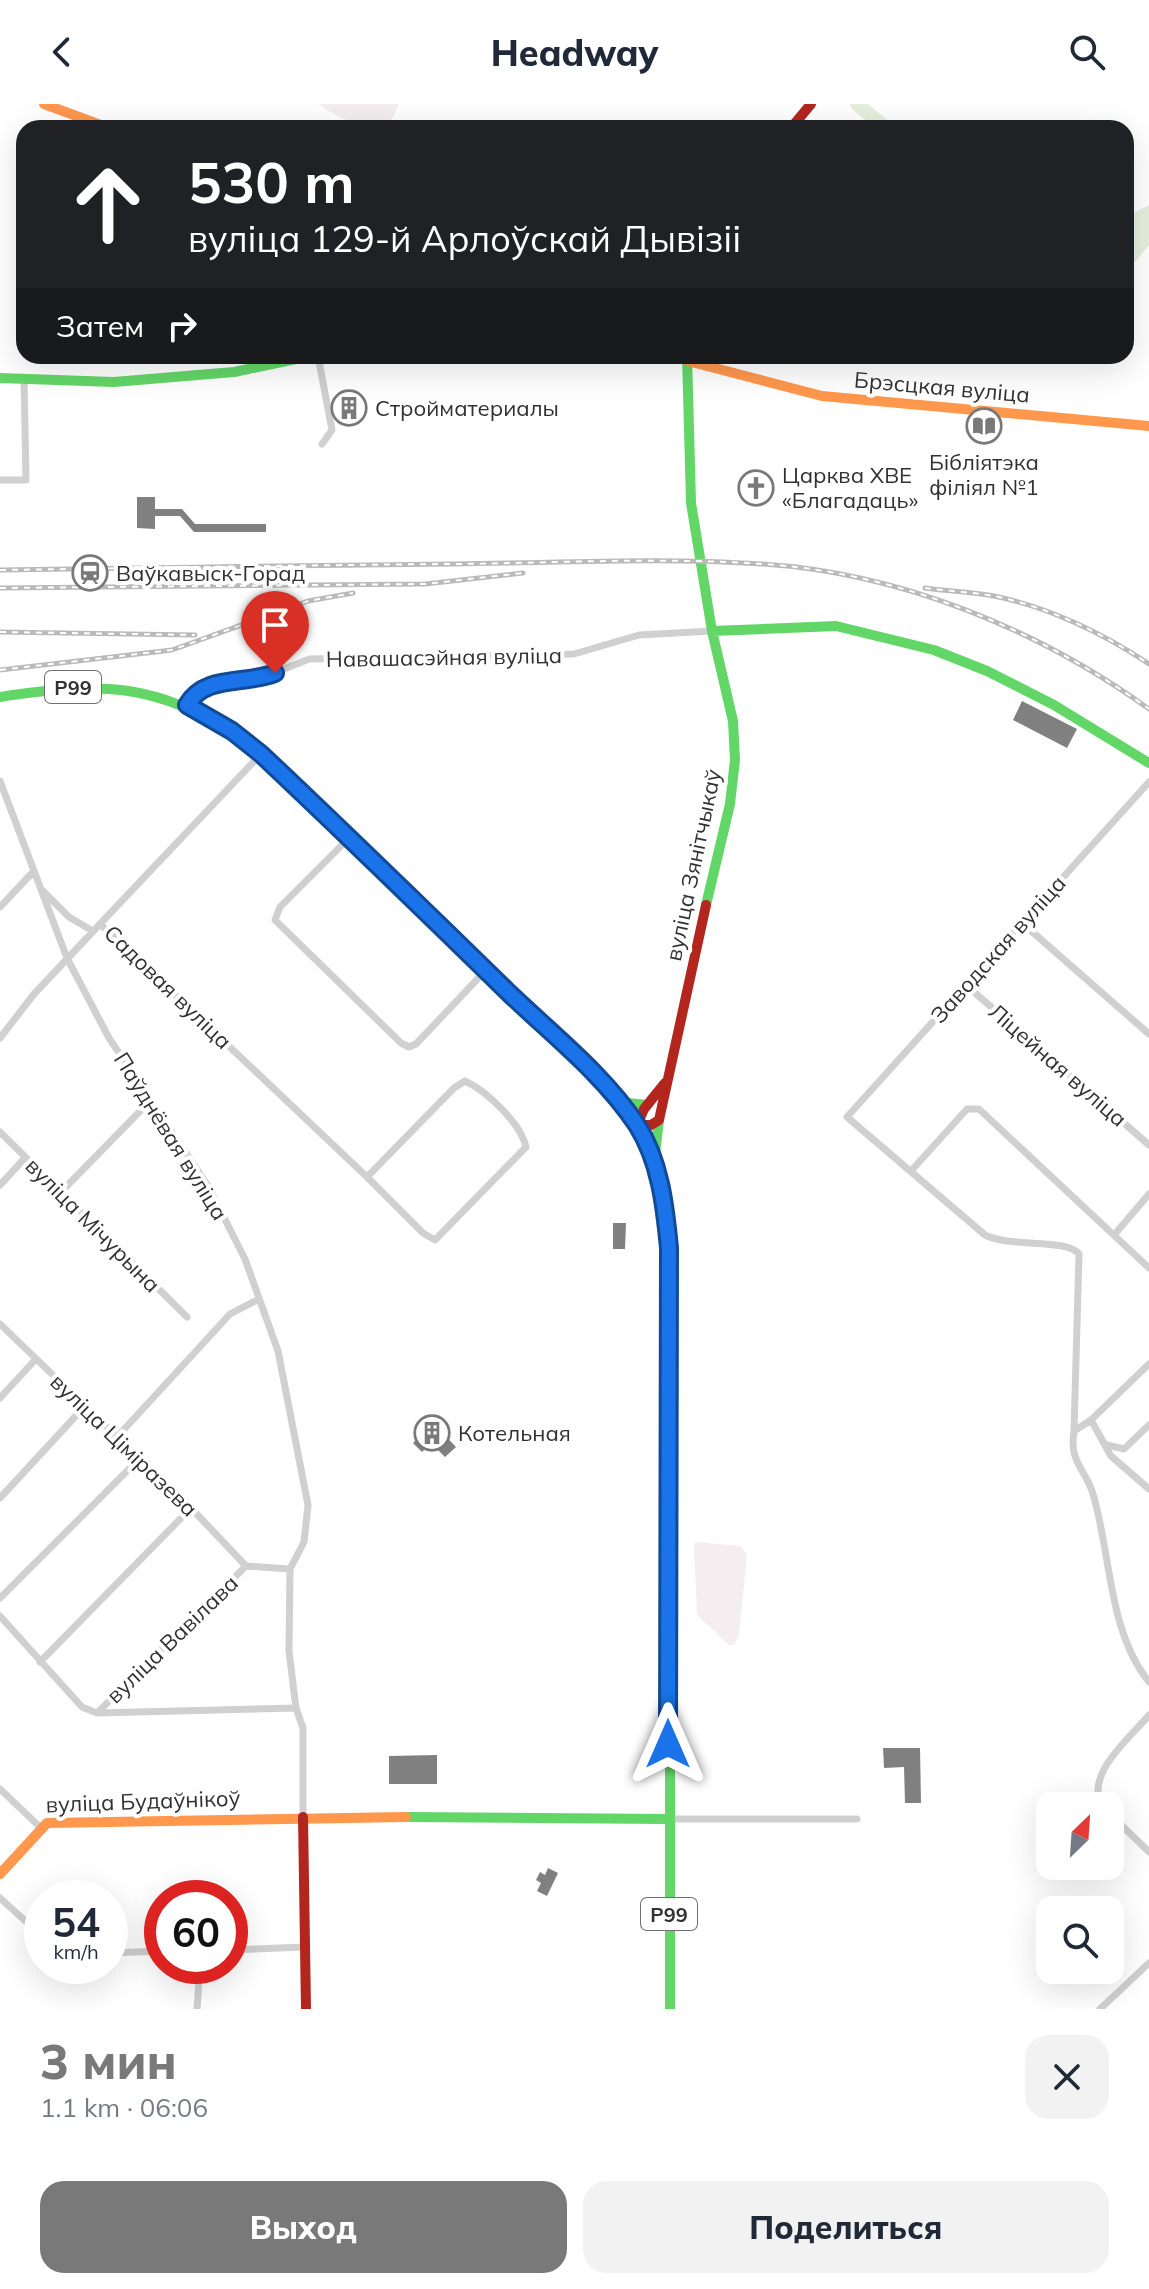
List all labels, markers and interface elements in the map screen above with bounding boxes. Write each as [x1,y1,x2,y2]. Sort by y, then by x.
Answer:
icon: back [40,30,84,74]
text: Headway [491,30,658,75]
icon: search [1065,30,1109,74]
text: 530 m [188,147,355,217]
icon: ahead [56,152,160,256]
text: вуліца 129-й Арлоўскай Дывізіі [188,216,741,261]
icon: right [160,304,204,348]
text: Затем [56,307,144,345]
street label: Брэсцкая вуліца [853,365,1031,409]
building icon: Стройматериалы [330,389,368,427]
place label: Стройматериалы [375,394,559,422]
library icon: Бібліятэка філіял №1 [965,407,1003,445]
place label: Бібліятэка філіял №1 [929,448,1039,501]
place label: Царква ХВЕ «Благадаць» [782,461,919,514]
church icon: Царква ХВЕ «Благадаць» [737,469,775,507]
station icon: Ваўкавыск-Горад [71,554,109,592]
place label: Ваўкавыск-Горад [116,559,305,587]
pin [241,591,309,673]
icon: arrive [253,603,297,647]
street label: Навашасэйная вуліца [326,641,562,673]
road number: Р99 [45,671,101,703]
street label: вуліца Зянітчыкаў [659,766,727,964]
street label: Заводская вуліца [924,869,1072,1029]
street label: Садовая вуліца [98,919,238,1055]
street label: Ліцейная вуліца [983,997,1133,1133]
street label: Паўднёвая вуліца [108,1047,234,1225]
street label: вуліца Мічурына [20,1152,166,1298]
street label: вуліца Ціміразева [45,1368,203,1522]
building icon: Котельная [413,1414,451,1452]
place label: Котельная [458,1419,571,1447]
street label: вуліца Вавілава [100,1569,244,1709]
position arrow [626,1702,710,1786]
street label: вуліца Будаўнікоў [45,1784,241,1818]
north arrow [1036,1792,1124,1880]
map controls [1036,1792,1124,1984]
speed limit sign: 60 [144,1880,248,1984]
button: search [1036,1896,1124,1984]
text: 54 [52,1897,100,1947]
road number: Р99 [641,1898,697,1930]
text: km/h [53,1939,99,1964]
text: 3 мин [40,2031,177,2091]
button: close [1025,2035,1109,2119]
text: 1.1 km · 06:06 [40,2091,208,2124]
button: Выход [40,2181,567,2273]
button: Поделиться [583,2181,1109,2273]

